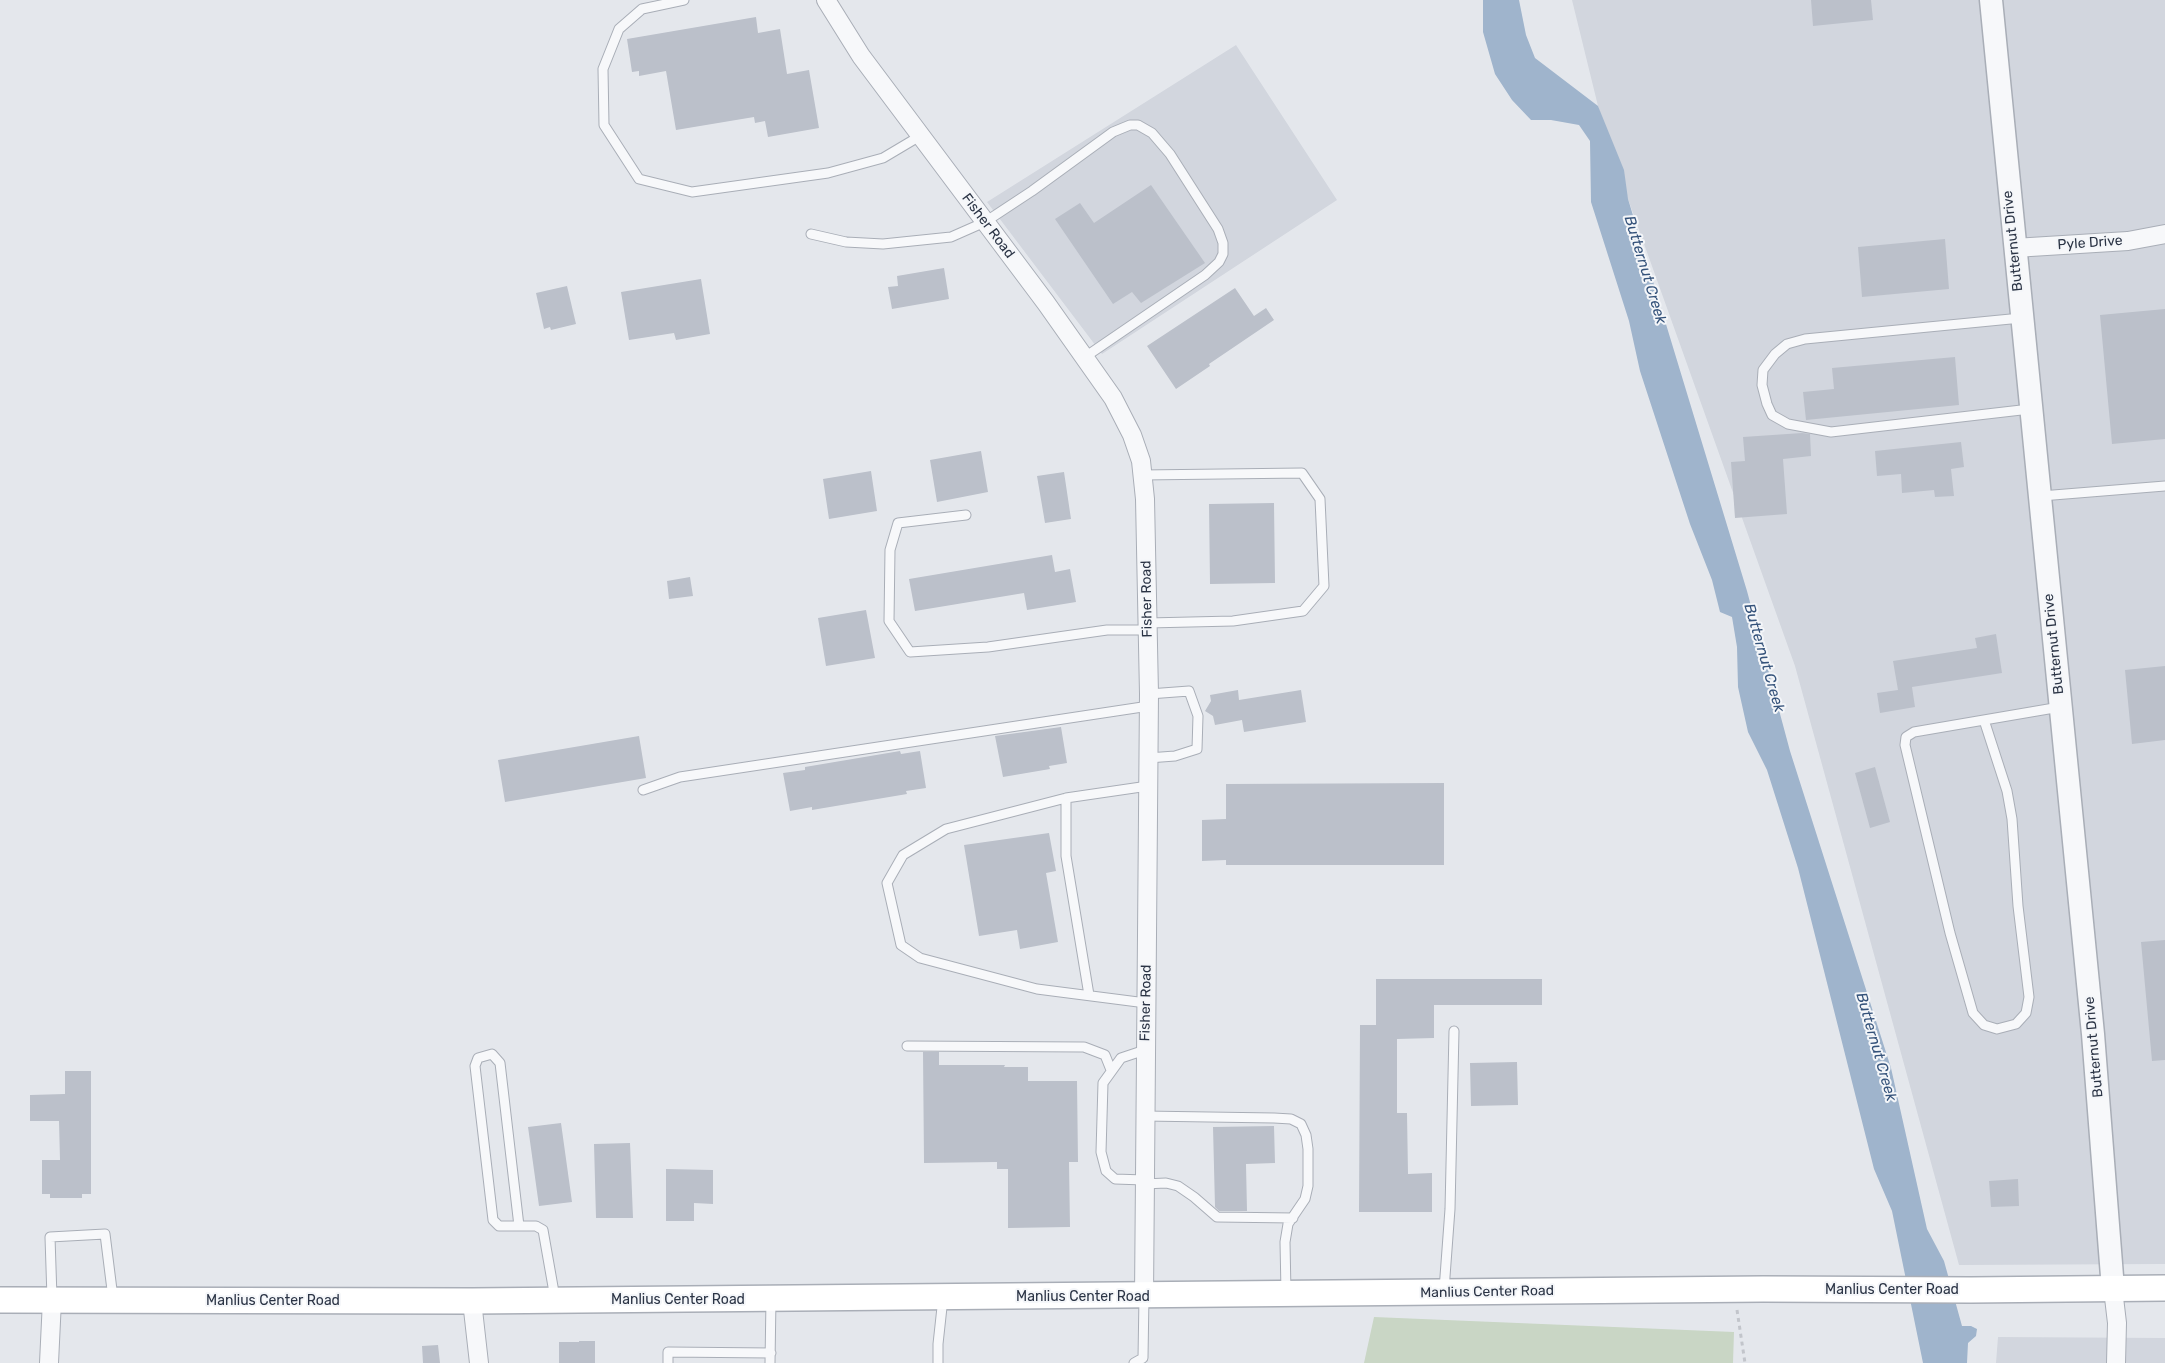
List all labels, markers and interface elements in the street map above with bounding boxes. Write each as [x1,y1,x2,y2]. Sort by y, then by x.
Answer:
street label: Fisher Road [958,190,1018,262]
street label: Butternut Drive [1999,190,2027,292]
water label: Butternut Creek [1620,214,1670,326]
street label: Pyle Drive [2057,232,2123,254]
street label: Fisher Road [1138,560,1156,638]
street label: Butternut Drive [2040,593,2068,695]
water label: Butternut Creek [1740,601,1788,715]
street label: Fisher Road [1137,964,1155,1042]
water label: Butternut Creek [1852,990,1900,1104]
street label: Butternut Drive [2081,996,2107,1098]
street label: Manlius Center Road [1420,1282,1554,1302]
street label: Manlius Center Road [1825,1282,1959,1298]
street label: Manlius Center Road [1016,1289,1150,1305]
street label: Manlius Center Road [611,1292,745,1308]
street label: Manlius Center Road [206,1293,340,1309]

